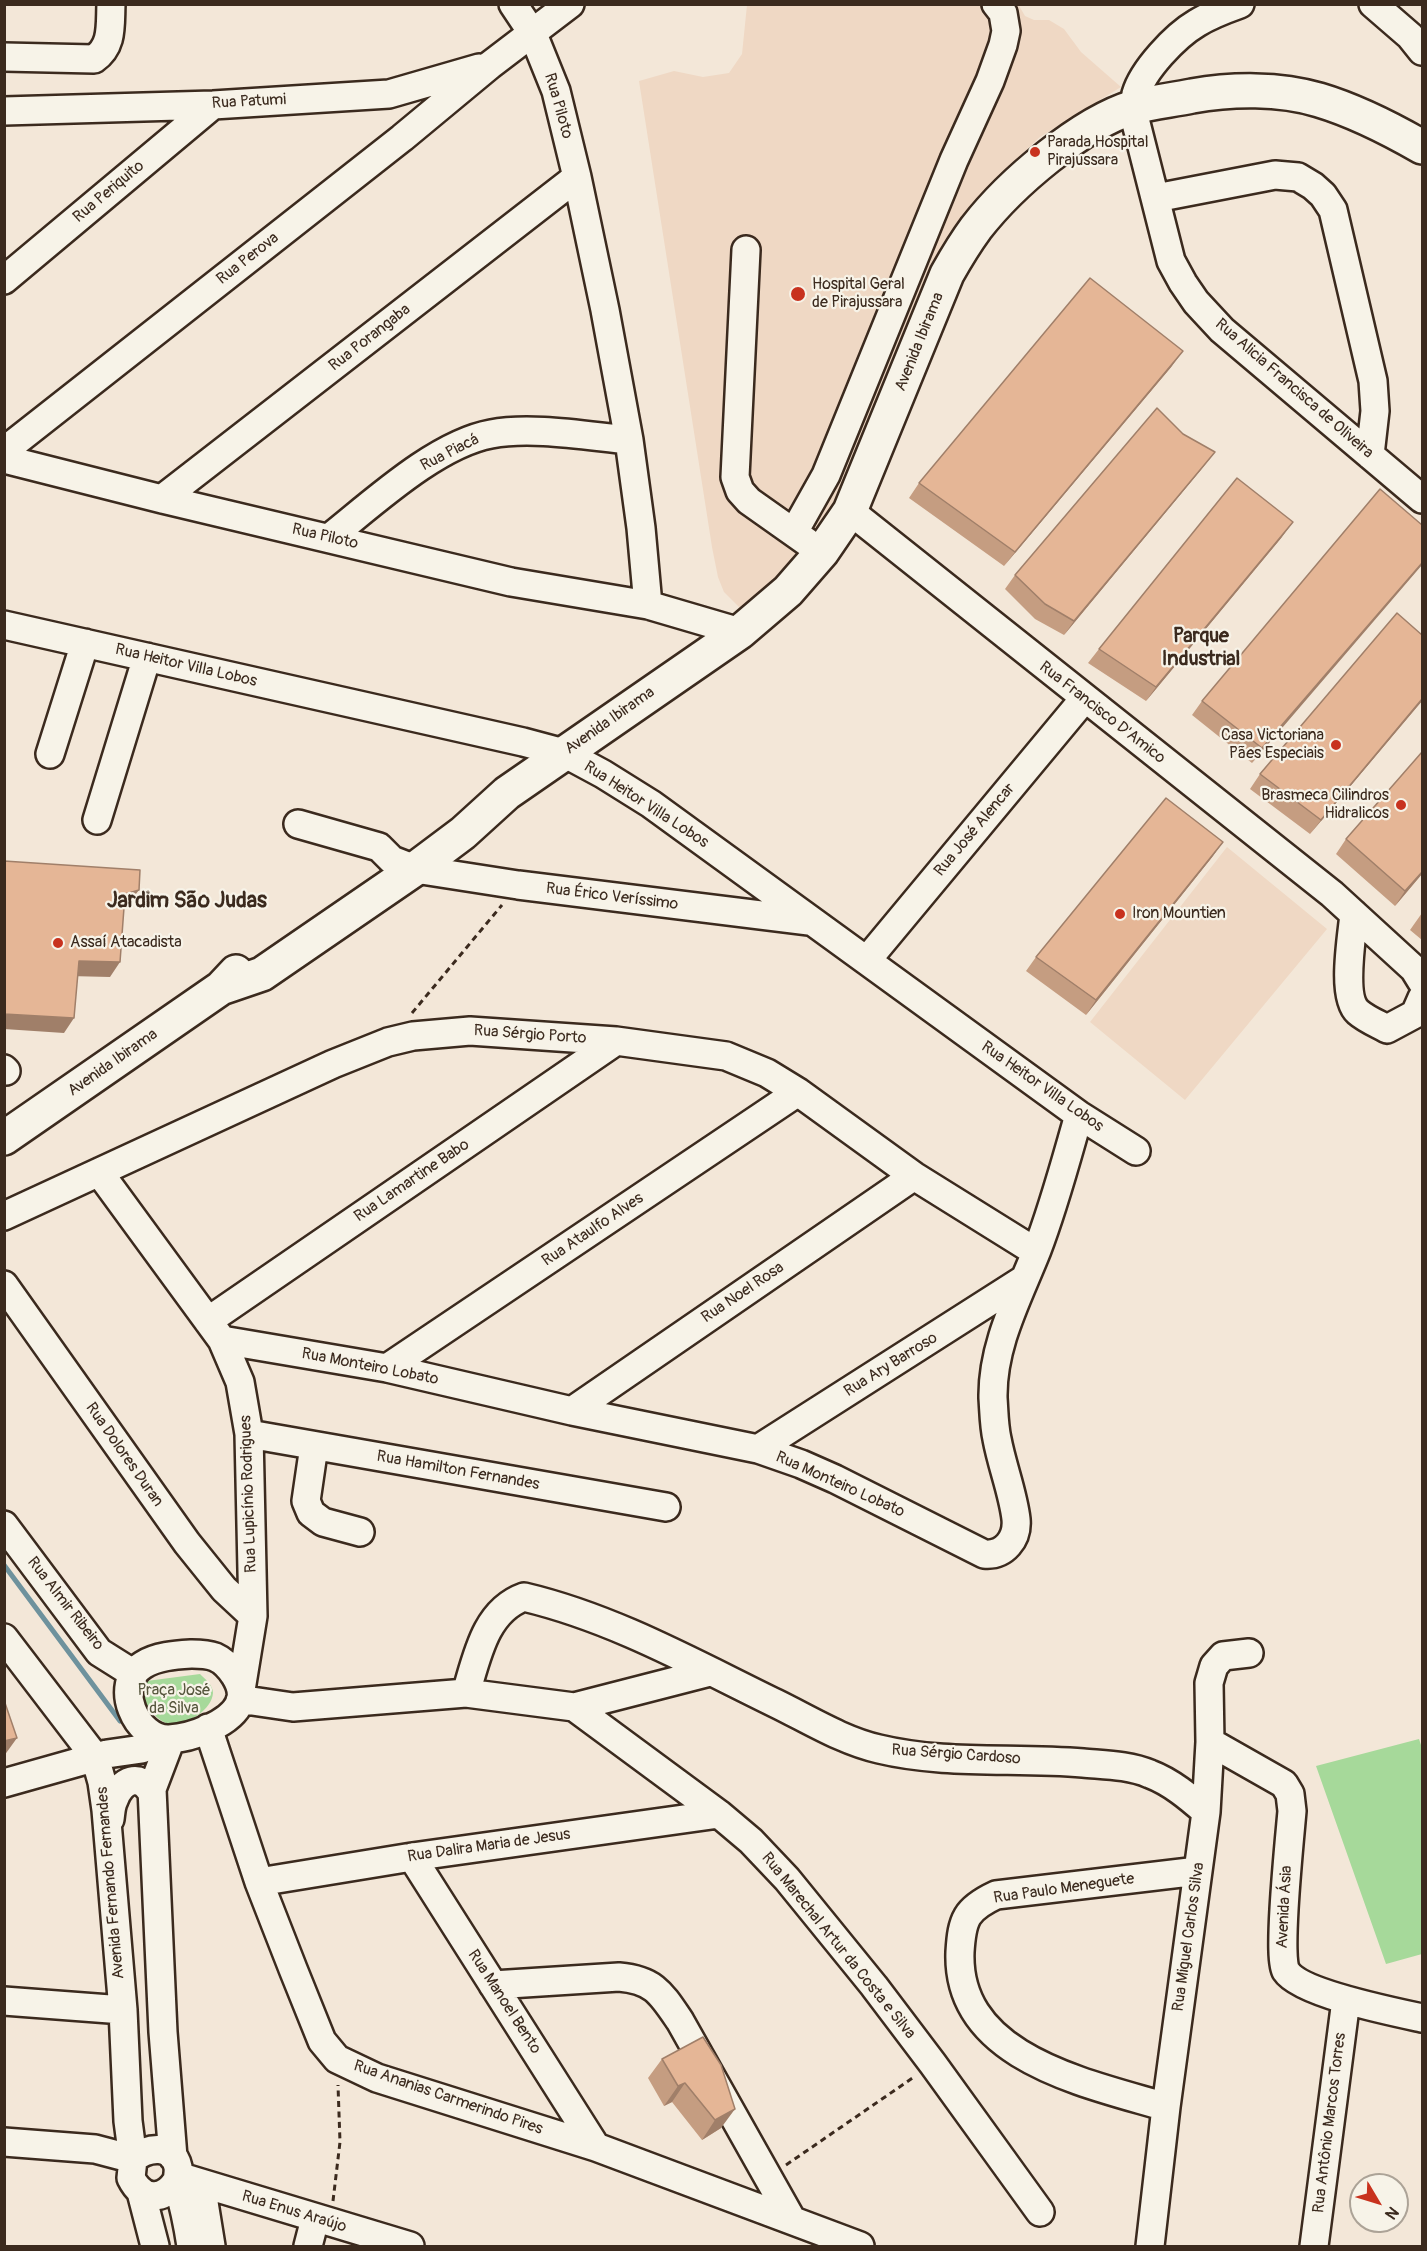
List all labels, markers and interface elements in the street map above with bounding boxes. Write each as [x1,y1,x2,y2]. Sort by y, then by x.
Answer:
street label: Rua Piloto [539,71,577,141]
street label: Rua Patumi [211,90,287,114]
place label: Parada Hospital Pirajussara [1047,133,1149,171]
marker: Parada Hospital Pirajussara [1028,145,1042,159]
street label: Rua Periquito [70,157,148,227]
street label: Rua Perova [213,229,283,289]
place label: Hospital Geral de Pirajussara [812,275,905,313]
marker: Hospital Geral de Pirajussara [789,285,807,303]
street label: Avenida Ibirama [891,290,949,394]
street label: Rua Porangaba [325,300,415,376]
street label: Rua Alicia Francisca de Oliveira [1211,315,1377,463]
street label: Rua Piacá [418,430,482,476]
street label: Rua Piloto [290,520,360,554]
district label: Parque Industrial [1162,625,1240,672]
street label: Rua Heitor Villa Lobos [113,640,259,692]
street label: Rua Francisco D'Amico [1035,658,1169,768]
street label: Avenida Ibirama [562,683,658,759]
place label: Casa Victoriana Pães Especiais [1221,726,1324,764]
marker: Casa Victoriana Pães Especiais [1329,738,1343,752]
street label: Rua Heitor Villa Lobos [580,758,712,852]
street label: Rua José Alencar [930,780,1020,880]
place label: Brasmeca Cilindros Hidralicos [1261,786,1389,824]
marker: Brasmeca Cilindros Hidralicos [1394,798,1408,812]
street label: Rua Érico Veríssimo [545,879,679,915]
district label: Jardim São Judas [107,888,267,914]
place label: Iron Mountien [1132,904,1226,924]
marker: Iron Mountien [1113,907,1127,921]
place label: Assaí Atacadista [70,933,182,953]
marker: Assaí Atacadista [51,936,65,950]
street label: Rua Sérgio Porto [473,1021,587,1049]
street label: Avenida Ibirama [65,1025,161,1101]
street label: Rua Heitor Villa Lobos [977,1038,1107,1136]
street label: Rua Lamartine Babo [351,1135,473,1227]
street label: Rua Ataulfo Alves [539,1189,647,1271]
street label: Rua Noel Rosa [698,1258,788,1328]
street label: Rua Ary Barroso [841,1329,941,1401]
street label: Rua Monteiro Lobato [300,1344,440,1390]
street label: Rua Dolores Duran [81,1399,167,1511]
street label: Rua Lupicínio Rodrigues [237,1415,261,1573]
street label: Rua Hamilton Fernandes [375,1447,541,1495]
street label: Rua Monteiro Lobato [773,1448,907,1522]
street label: Rua Almir Ribeiro [23,1553,107,1655]
park label: Praça José da Silva [138,1681,210,1719]
street label: Rua Sérgio Cardoso [891,1741,1021,1769]
street label: Avenida Fernando Fernandes [93,1786,129,1980]
street label: Rua Dalira Maria de Jesus [406,1825,572,1867]
street label: Rua Marechal Artur da Costa e Silva [757,1849,919,2043]
street label: Rua Miguel Carlos Silva [1169,1861,1209,2013]
street label: Avenida Ásia [1273,1865,1297,1949]
street label: Rua Paulo Meneguete [992,1870,1136,1908]
street label: Rua Manoel Bento [463,1946,545,2058]
street label: Rua Antônio Marcos Torres [1309,2032,1351,2214]
street label: Rua Ananias Carmerindo Pires [351,2057,545,2139]
north arrow [1349,2173,1409,2233]
street label: Rua Enus Araújo [239,2187,349,2237]
text: N [1380,2202,1403,2223]

